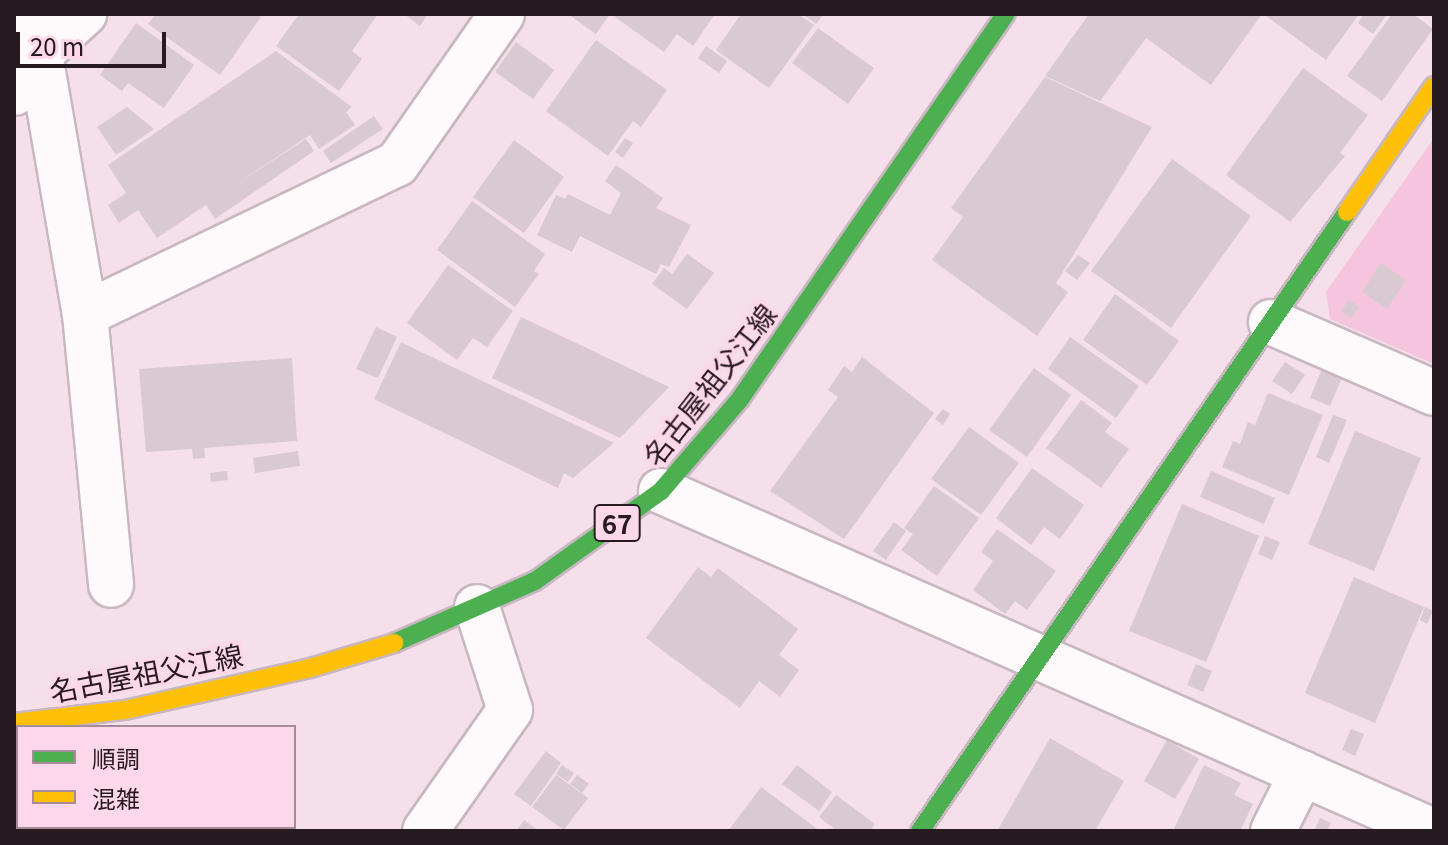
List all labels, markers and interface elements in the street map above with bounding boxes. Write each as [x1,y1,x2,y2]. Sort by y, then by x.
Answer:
scale bar [20,16,170,66]
text: 20 m [30,28,84,63]
street label: 名古屋祖父江線 [635,296,783,472]
road number: 67 [593,501,641,545]
street label: 名古屋祖父江線 [47,637,245,707]
legend [16,725,296,829]
text: 順調 [92,740,140,775]
text: 混雑 [92,780,140,815]

